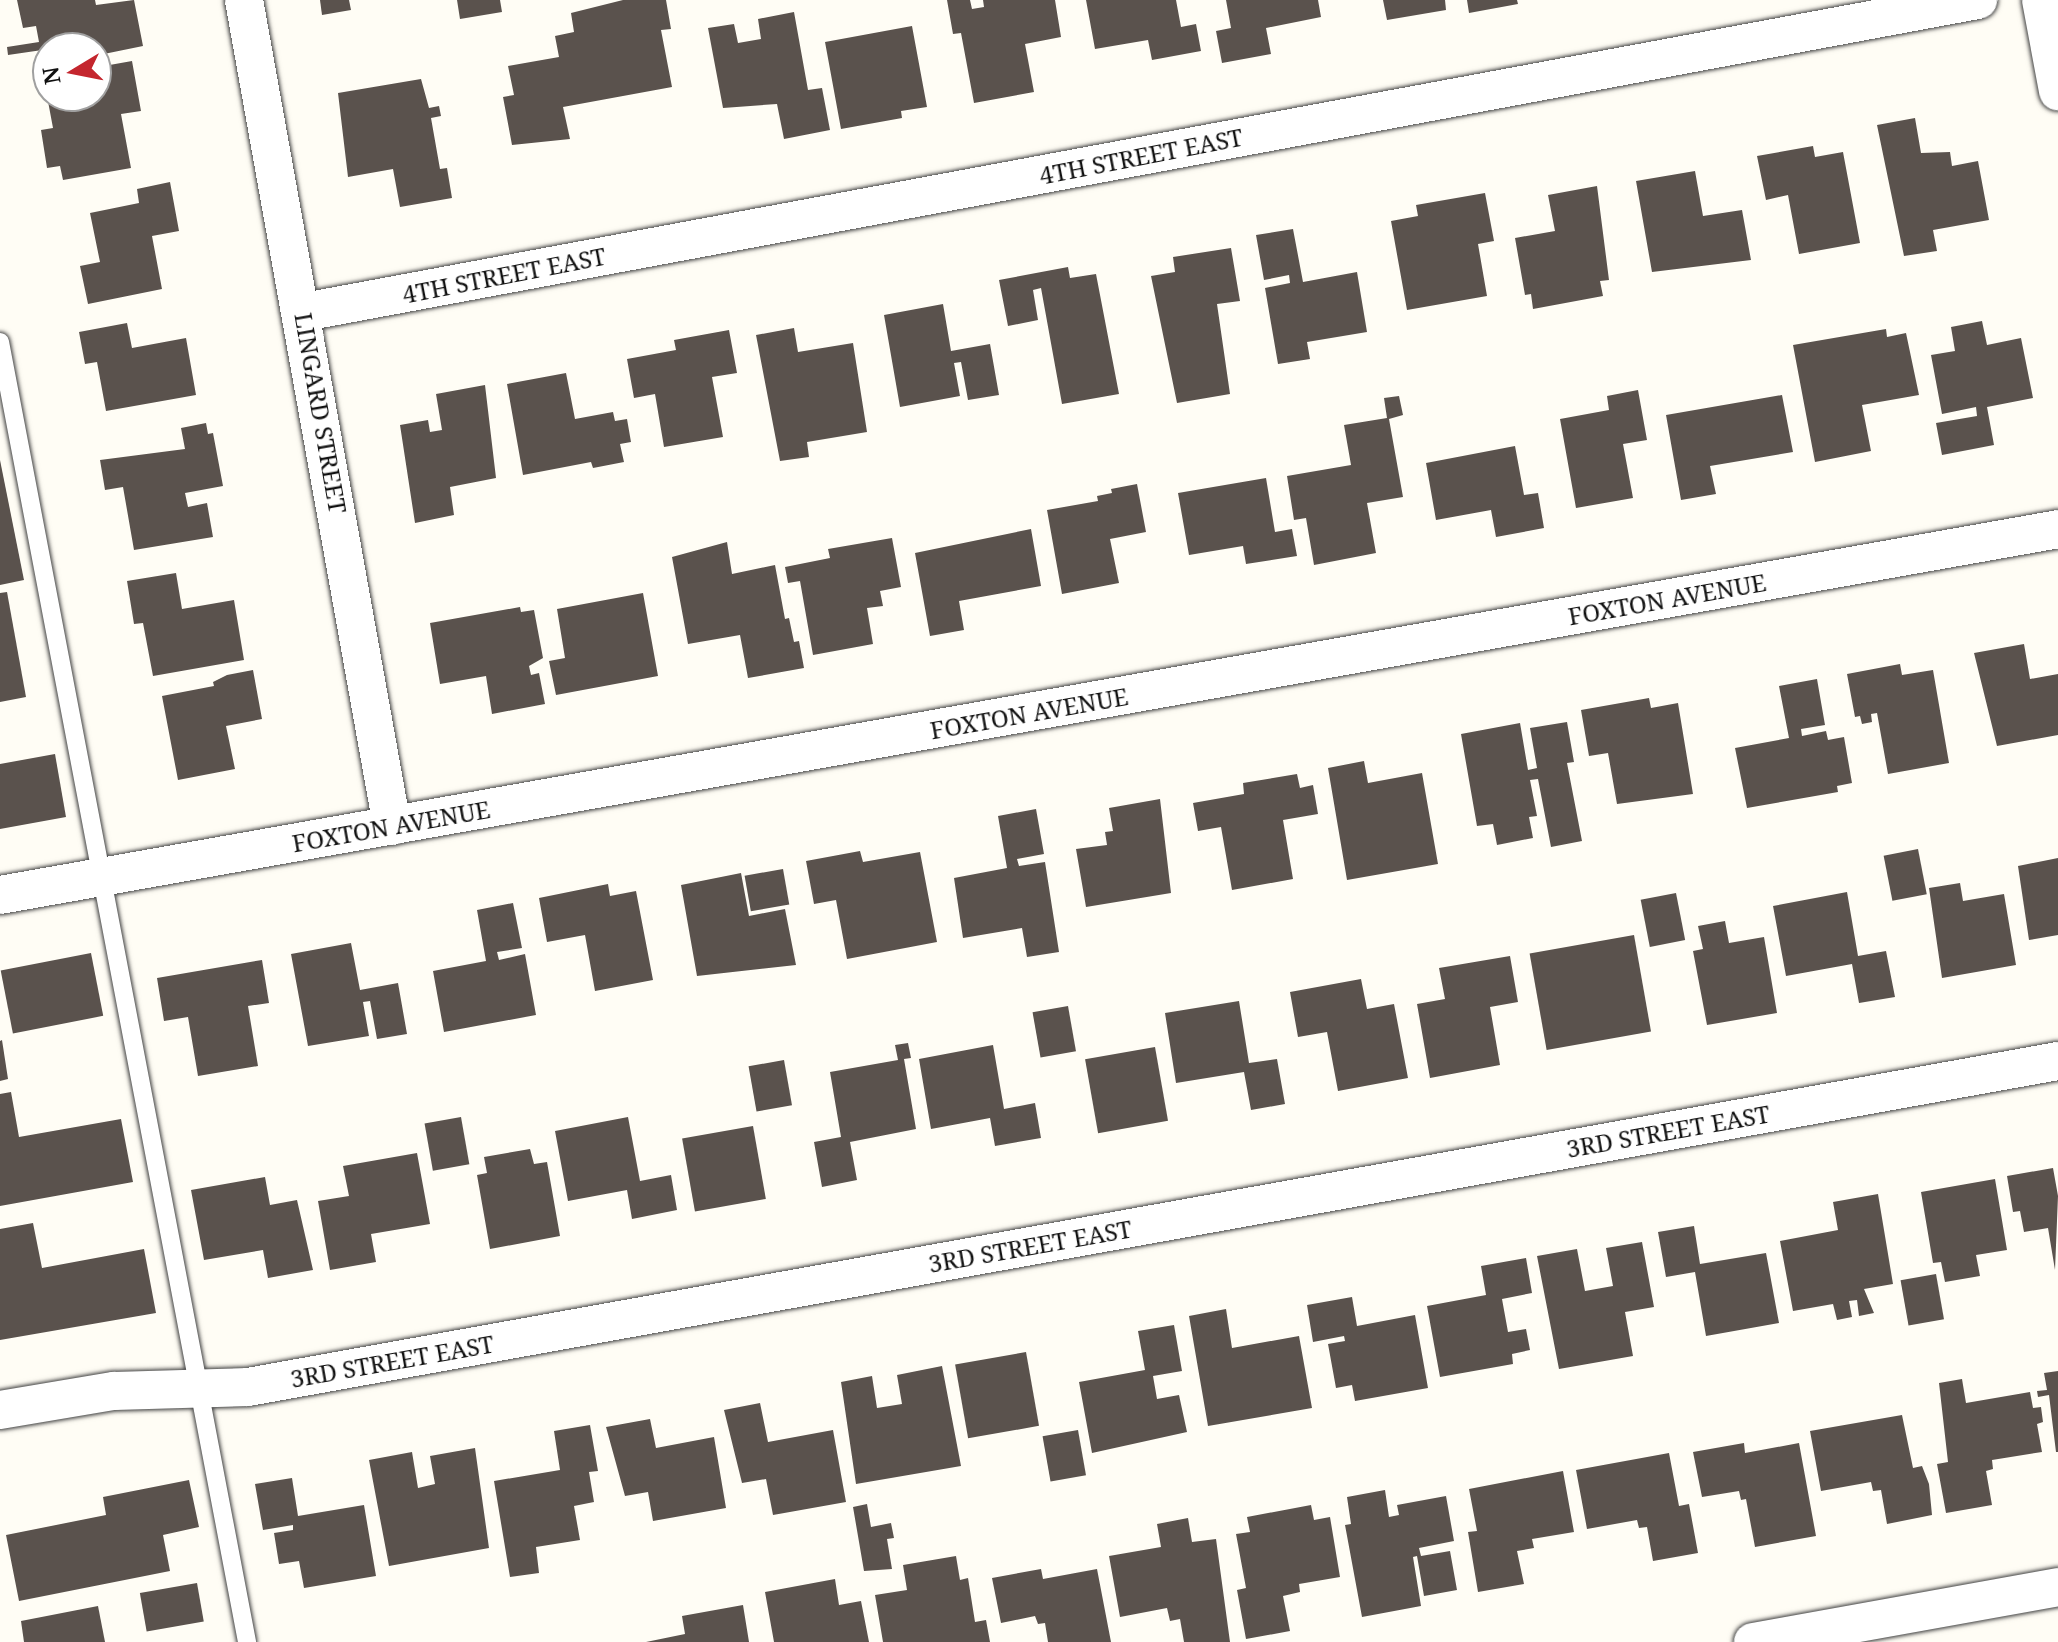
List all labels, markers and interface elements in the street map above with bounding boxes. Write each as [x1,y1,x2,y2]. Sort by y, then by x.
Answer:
north arrow [32,32,112,112]
text: N [34,65,67,87]
street label: 4TH STREET EAST [1037,122,1245,190]
street label: 4TH STREET EAST [400,241,608,309]
street label: LINGARD STREET [289,310,353,516]
street label: FOXTON AVENUE [1566,567,1768,631]
street label: FOXTON AVENUE [928,681,1130,745]
street label: FOXTON AVENUE [290,794,492,858]
street label: 3RD STREET EAST [1564,1099,1772,1163]
street label: 3RD STREET EAST [926,1214,1134,1278]
street label: 3RD STREET EAST [288,1329,496,1393]

